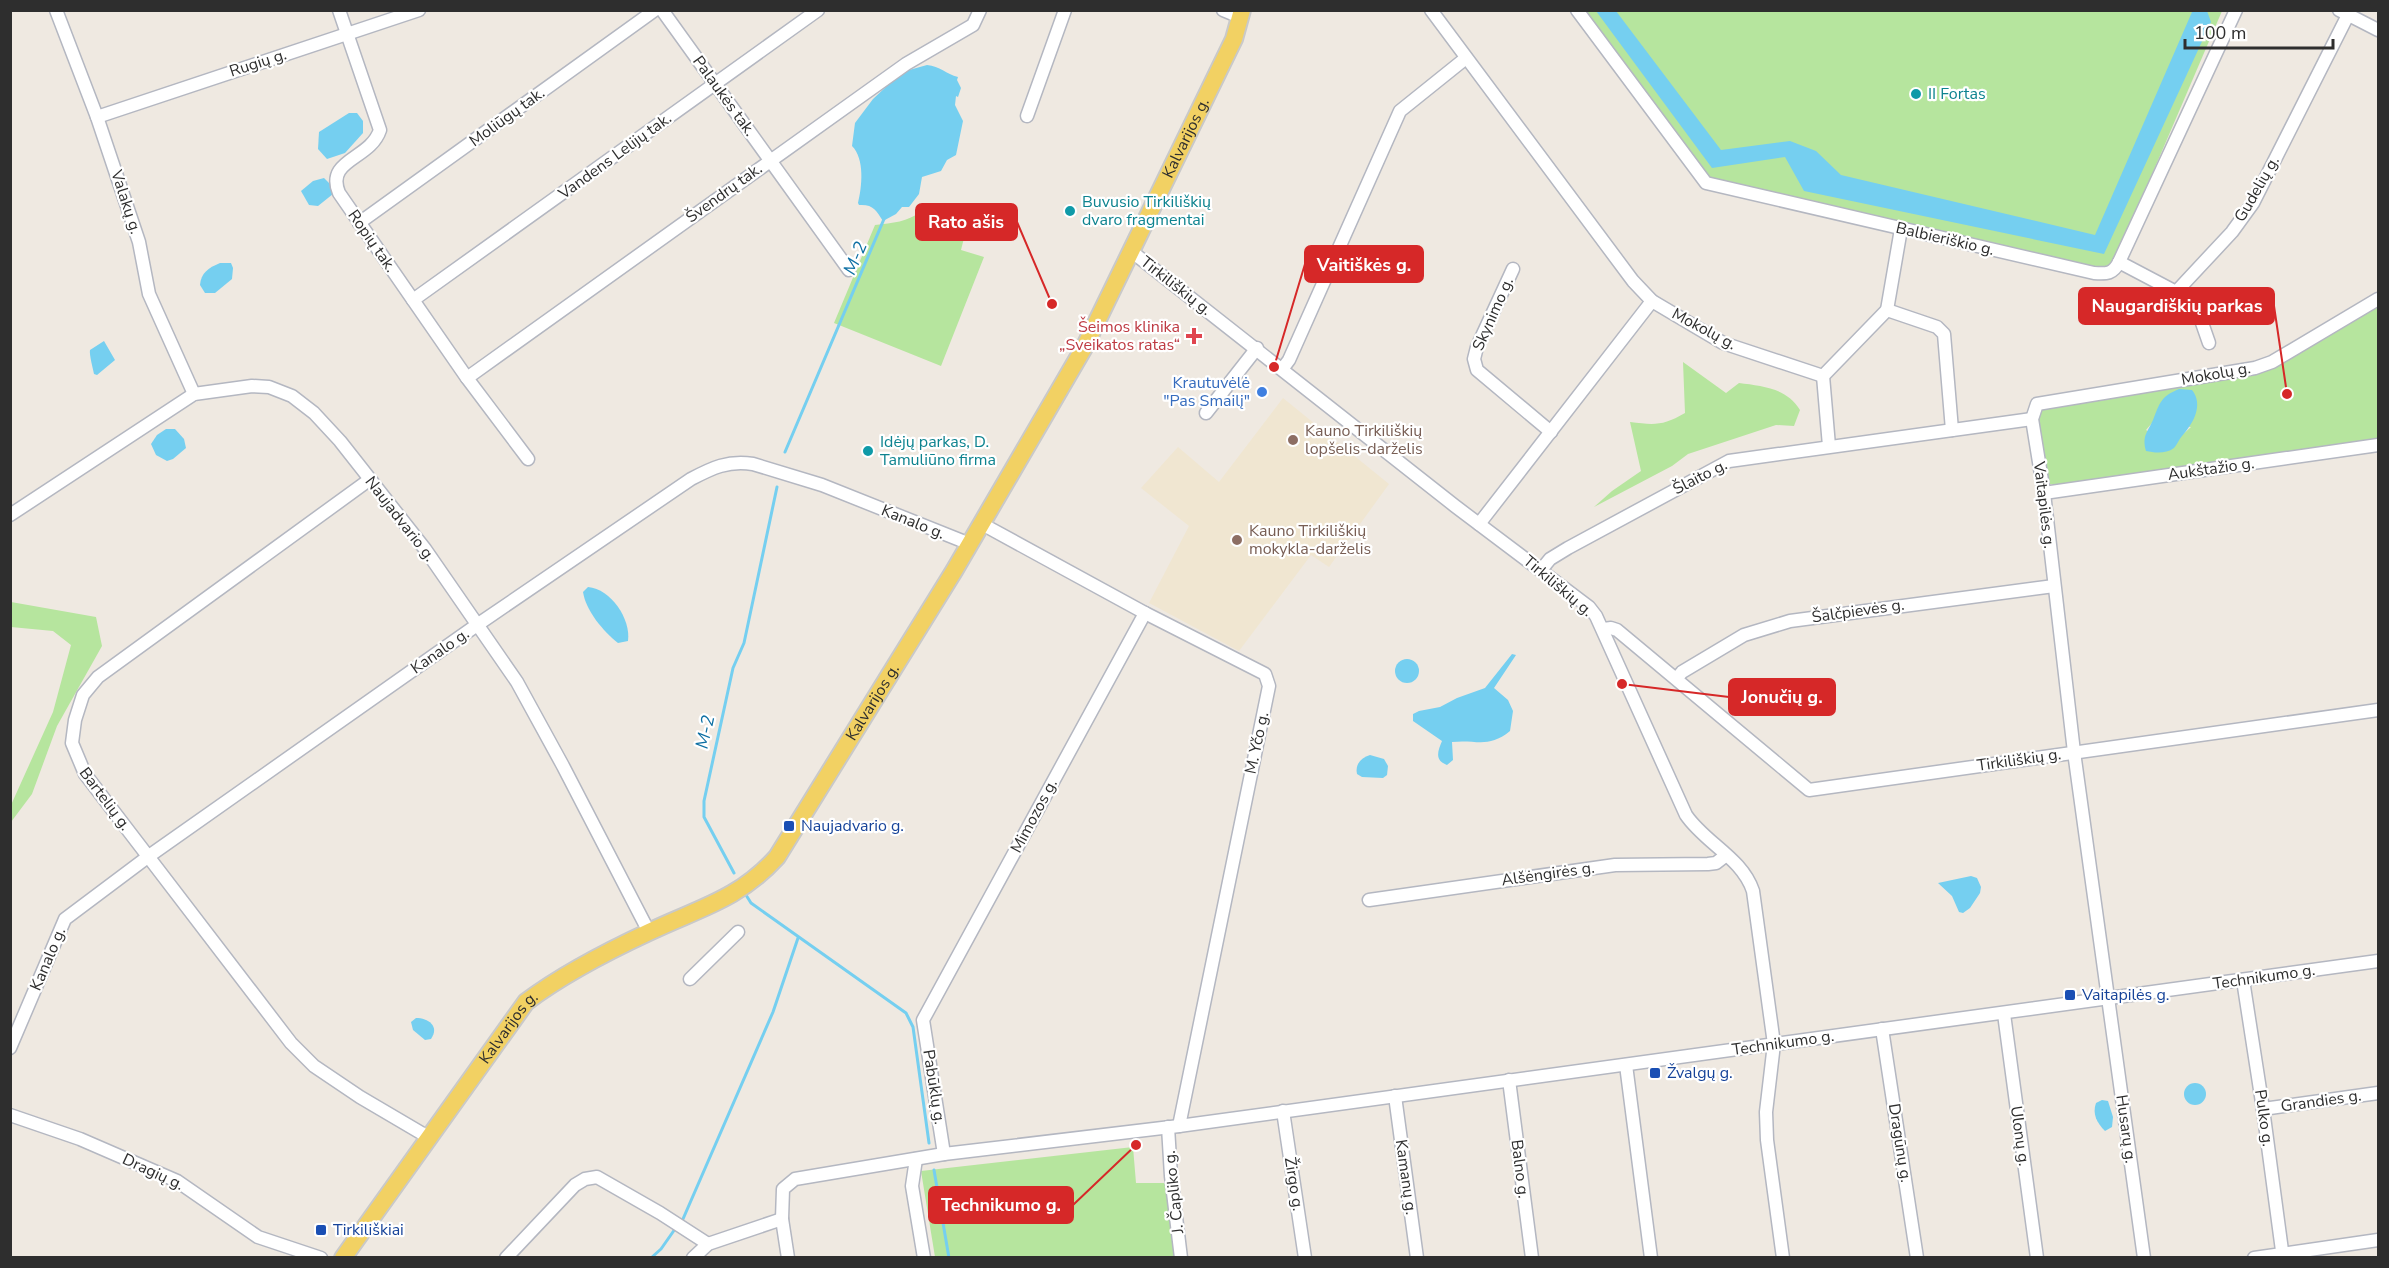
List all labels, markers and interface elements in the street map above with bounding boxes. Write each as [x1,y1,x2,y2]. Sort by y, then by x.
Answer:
scale bar [2185,12,2334,50]
text: 100 m [2194,21,2246,45]
street label: Rugių g. [227,43,289,83]
street label: Palaukės tak. [687,51,761,141]
street label: Moliūgų tak. [465,82,549,152]
place label: II Fortas [1928,83,1986,105]
marker: II Fortas [1909,87,1923,101]
street label: Kalvarijos g. [1157,94,1215,182]
street label: Vandens Lelijų tak. [553,107,676,205]
street label: Gudelių g. [2229,152,2285,226]
street label: Švendrų tak. [681,158,767,228]
street label: Valakų g. [105,166,147,237]
place label: Buvusio Tirkiliškių dvaro fragmentai [1082,191,1211,231]
callout: Rato ašis [916,204,1017,240]
marker: Buvusio Tirkiliškių dvaro fragmentai [1063,204,1077,218]
street label: Ropių tak. [342,205,402,277]
text: Rato ašis [928,210,1004,234]
street label: Balbieriškio g. [1894,217,1996,261]
water label: M-2 [837,238,873,278]
callout: Vaitiškės g. [1305,246,1423,282]
street label: Tirkiliškių g. [1136,251,1216,321]
text: Vaitiškės g. [1316,253,1411,277]
street label: Skynimo g. [1467,274,1519,354]
callout: Naugardiškių parkas [2079,288,2274,324]
text: Naugardiškių parkas [2092,294,2263,318]
street label: Mokolų g. [1668,303,1740,355]
place label: Šeimos klinika „Sveikatos ratas“ [1059,316,1180,356]
marker: Šeimos klinika „Sveikatos ratas“ [1185,327,1203,345]
street label: Mokolų g. [2180,357,2252,391]
place label: Krautuvėlė "Pas Smailį" [1163,372,1250,412]
marker: Krautuvėlė "Pas Smailį" [1255,385,1269,399]
place label: Kauno Tirkiliškių lopšelis-darželis [1305,420,1423,460]
place label: Idėjų parkas, D. Tamuliūno firma [880,431,996,471]
marker: Kauno Tirkiliškių lopšelis-darželis [1286,433,1300,447]
marker: Idėjų parkas, D. Tamuliūno firma [861,444,875,458]
street label: Aukštažio g. [2166,452,2256,486]
street label: Šlaito g. [1669,454,1731,500]
street label: Vaitapilės g. [2028,459,2060,550]
street label: Naujadvario g. [360,472,440,566]
street label: Kanalo g. [878,499,948,545]
place label: Kauno Tirkiliškių mokykla-darželis [1249,520,1371,560]
marker: Kauno Tirkiliškių mokykla-darželis [1230,533,1244,547]
street label: Tirkiliškių g. [1518,550,1598,622]
street label: Šalčpievės g. [1810,594,1906,628]
street label: Kanalo g. [406,623,474,679]
street label: Kalvarijos g. [841,660,905,745]
callout: Jonučių g. [1729,679,1835,715]
text: Jonučių g. [1740,685,1823,709]
street label: M. Yčo g. [1240,710,1274,776]
water label: M-2 [690,713,720,751]
street label: Tirkiliškių g. [1975,743,2063,777]
street label: Bartelių g. [74,763,136,835]
street label: Mimozos g. [1005,775,1063,857]
place label: Naujadvario g. [801,815,904,837]
marker: Naujadvario g. [782,819,796,833]
street label: Alšėngirės g. [1500,857,1596,891]
street label: Kanalo g. [25,924,71,994]
street label: Technikumo g. [2212,959,2316,995]
place label: Vaitapilės g. [2081,984,2169,1006]
street label: Kalvarijos g. [474,986,543,1069]
marker: Vaitapilės g. [2063,988,2077,1002]
street label: Technikumo g. [1731,1025,1835,1061]
street label: Pabūklų g. [917,1048,951,1126]
place label: Žvalgų g. [1667,1062,1733,1084]
marker: Žvalgų g. [1648,1066,1662,1080]
street label: Grandies g. [2279,1084,2363,1118]
street label: Pulko g. [2249,1088,2279,1148]
street label: Husarų g. [2110,1093,2142,1165]
street label: Dragūnų g. [1883,1102,1917,1184]
street label: Ulonų g. [2005,1105,2035,1167]
street label: Kamanų g. [1390,1138,1422,1216]
street label: Balno g. [1505,1138,1535,1200]
street label: Dragių g. [119,1148,187,1196]
street label: J. Čapliko g. [1159,1149,1189,1236]
street label: Žirgo g. [1279,1156,1309,1212]
callout: Technikumo g. [929,1187,1073,1223]
text: Technikumo g. [941,1193,1061,1217]
place label: Tirkiliškiai [333,1219,404,1241]
marker: Tirkiliškiai [314,1223,328,1237]

